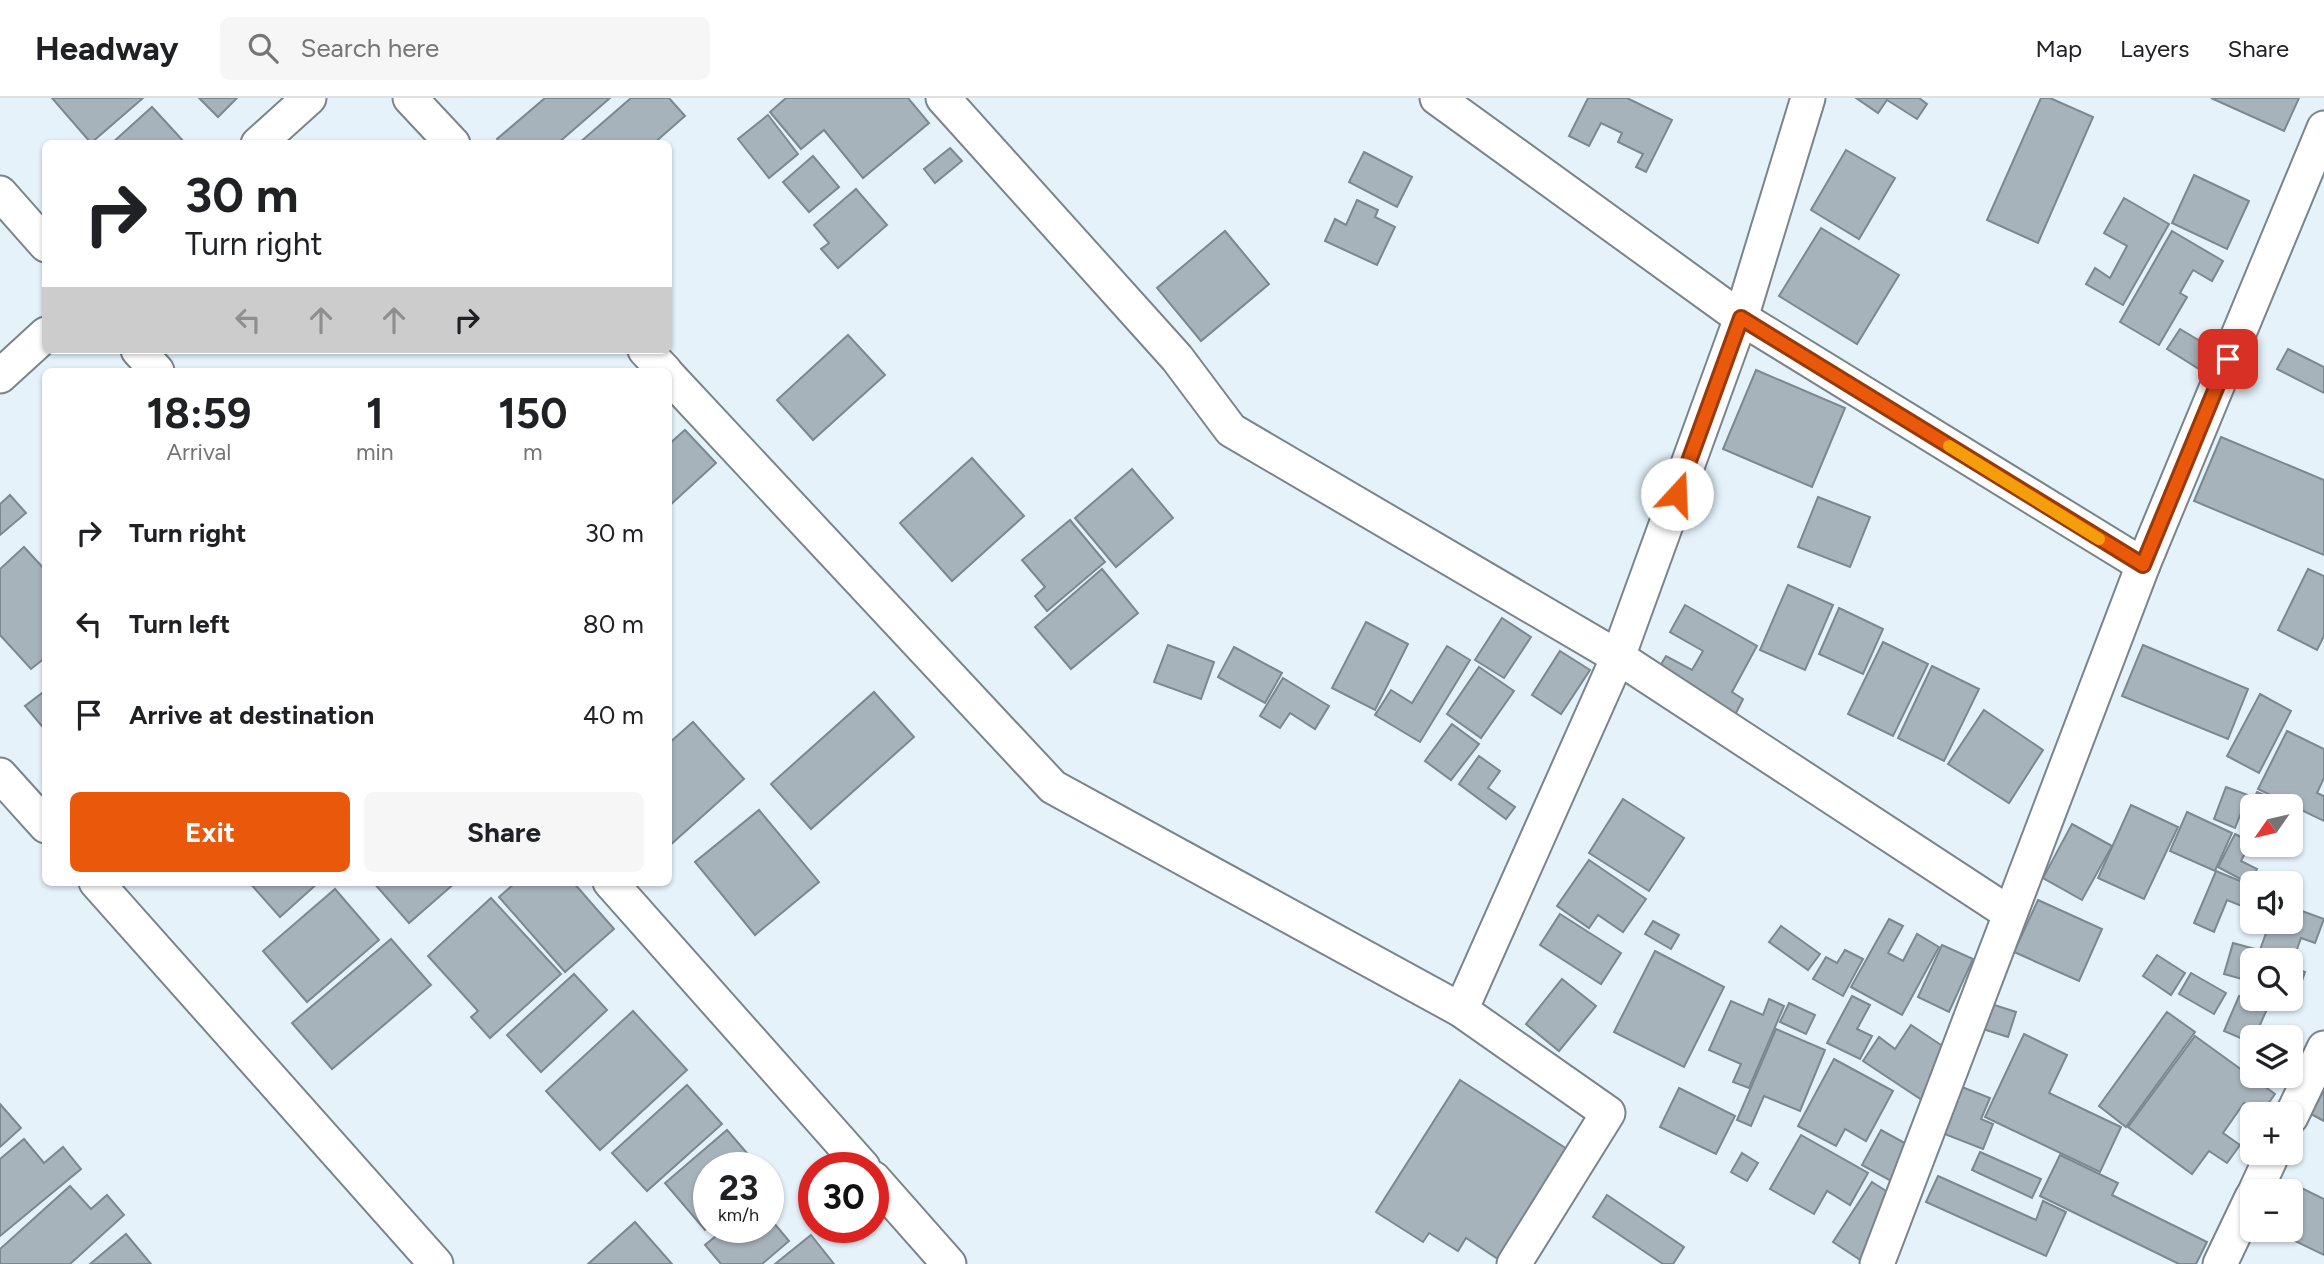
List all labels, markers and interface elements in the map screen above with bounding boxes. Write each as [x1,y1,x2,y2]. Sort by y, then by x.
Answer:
search box [220,17,710,80]
text: Headway [35,29,178,68]
icon: search [244,29,282,67]
text: Search here [300,32,439,64]
text: Map [2035,34,2082,63]
text: Layers [2120,34,2189,63]
text: Share [2227,34,2289,63]
text: 30 m [185,165,298,224]
icon: right [70,168,161,259]
text: Turn right [185,225,323,263]
icon: left [229,301,267,339]
icon: ahead [302,301,340,339]
icon: ahead [375,301,413,339]
icon: right [448,301,486,339]
pin [2198,329,2258,389]
icon: arrive [2209,340,2247,378]
text: 18:59 [147,388,251,439]
text: 1 [366,388,384,439]
text: 150 [498,388,567,439]
text: Arrival [166,438,231,466]
text: min [356,438,394,466]
text: m [523,438,543,466]
position arrow [1640,457,1714,531]
icon: right [70,514,108,552]
text: Turn right [129,517,246,549]
text: 30 m [585,517,644,549]
icon: left [70,605,108,643]
text: Turn left [129,608,230,640]
text: 80 m [583,608,644,640]
icon: arrive [70,696,108,734]
text: Arrive at destination [129,699,374,731]
text: 40 m [583,699,644,731]
button: Exit [70,792,350,872]
button: Share [364,792,644,872]
north arrow [2240,794,2303,858]
map controls [2240,794,2303,1242]
button: sound [2240,871,2303,934]
button: search [2240,948,2303,1011]
button: layers [2240,1025,2303,1088]
button: + [2240,1102,2303,1165]
speed limit sign: 30 [798,1152,889,1243]
text: 23 [719,1167,758,1209]
button: − [2240,1179,2303,1242]
text: km/h [718,1204,759,1226]

